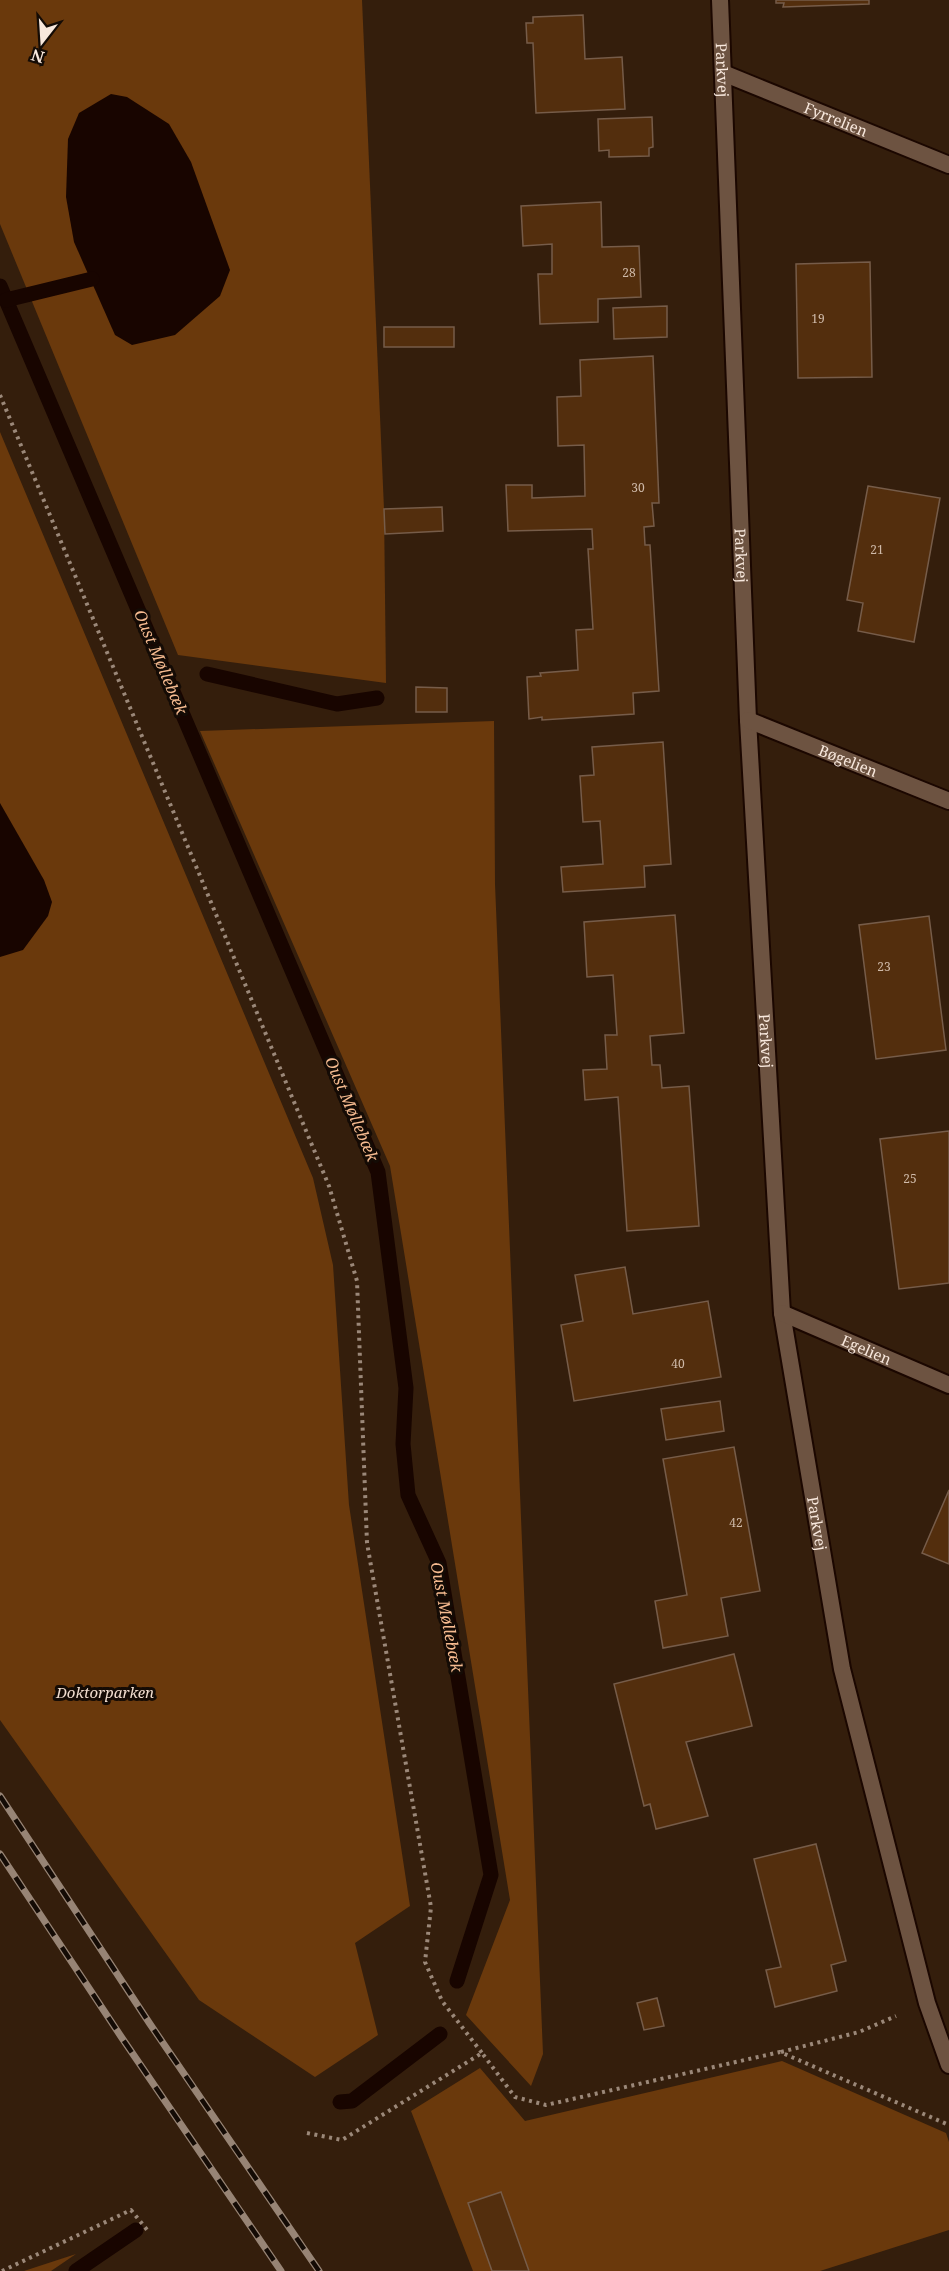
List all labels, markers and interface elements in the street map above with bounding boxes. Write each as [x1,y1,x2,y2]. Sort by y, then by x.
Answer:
north arrow [12,12,72,72]
street label: Parkvej [712,42,734,98]
text: N [28,44,47,69]
street label: Fyrrelien [801,97,871,141]
house number: 28 [622,264,636,281]
house number: 19 [811,310,825,327]
house number: 30 [631,479,645,496]
street label: Parkvej [731,528,753,583]
house number: 21 [870,541,884,558]
water label: Oust Møllebæk [129,606,193,719]
street label: Bøgelien [816,740,881,781]
house number: 23 [877,958,891,975]
street label: Parkvej [755,1013,778,1069]
water label: Oust Møllebæk [320,1053,384,1166]
house number: 25 [903,1170,917,1187]
street label: Egelien [838,1330,895,1369]
house number: 40 [671,1355,685,1372]
street label: Parkvej [803,1495,832,1552]
house number: 42 [729,1514,743,1531]
water label: Oust Møllebæk [426,1560,469,1675]
park label: Doktorparken [55,1682,154,1702]

